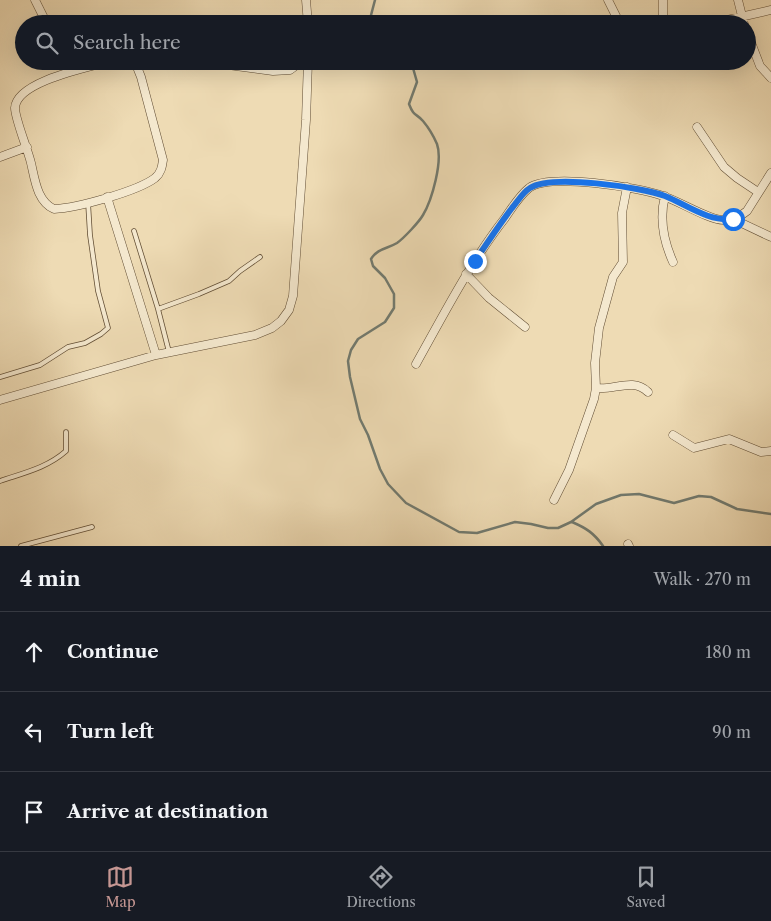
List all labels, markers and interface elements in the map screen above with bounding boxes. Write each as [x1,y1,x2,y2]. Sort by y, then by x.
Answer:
search box [15,15,756,70]
icon: search [33,29,61,57]
text: Search here [73,31,181,54]
route start [722,208,745,231]
route end [464,250,487,273]
text: 4 min [20,566,81,591]
text: Walk · 270 m [653,569,751,589]
icon: ahead [20,638,48,666]
text: Continue [67,640,159,663]
text: 180 m [705,642,751,662]
icon: left [20,718,48,746]
text: Turn left [67,720,154,743]
text: 90 m [712,722,751,742]
icon: arrive [20,798,48,826]
text: Arrive at destination [67,800,268,823]
tab: Map [105,863,136,911]
tab: Directions [346,863,416,911]
tab: Saved [627,863,665,911]

